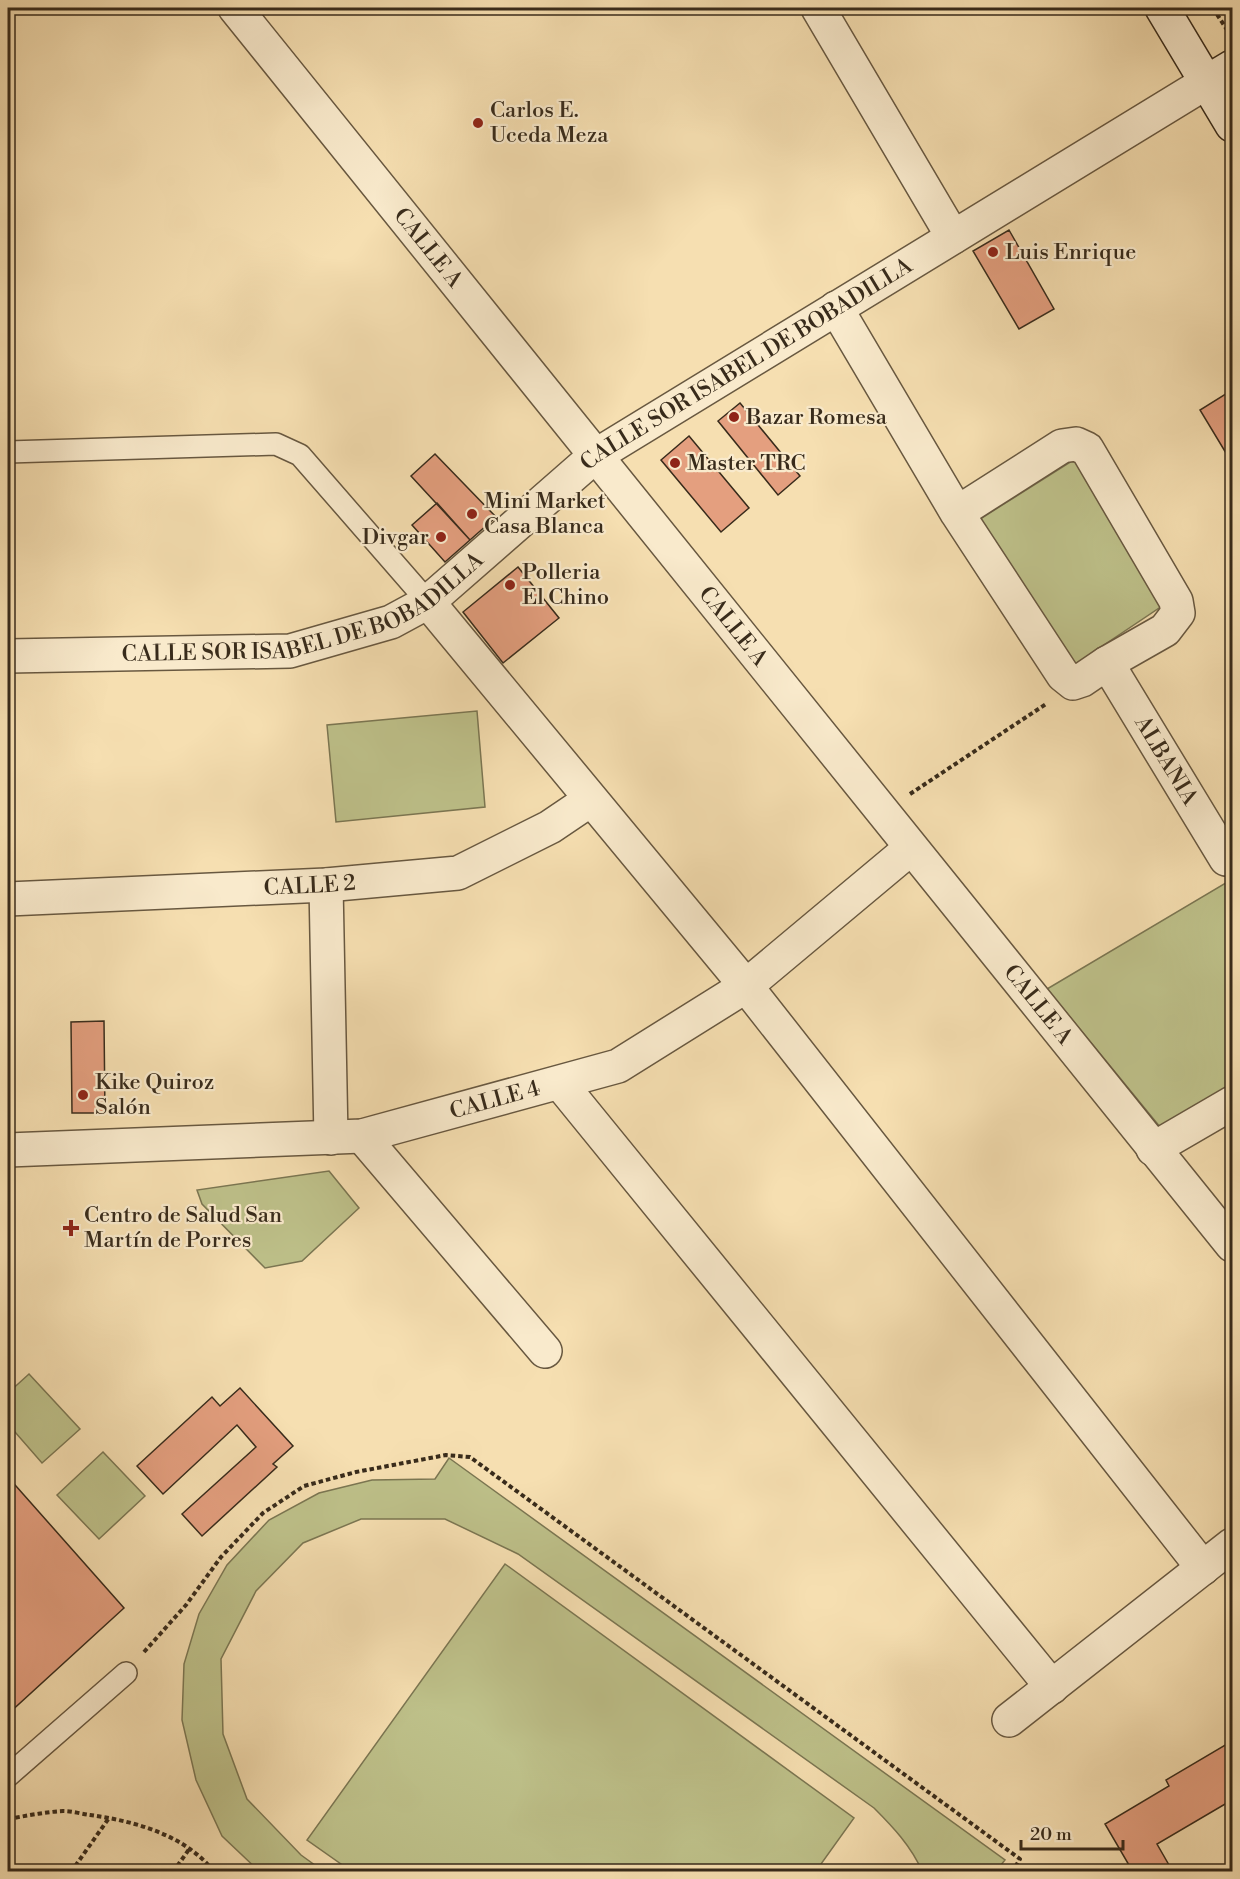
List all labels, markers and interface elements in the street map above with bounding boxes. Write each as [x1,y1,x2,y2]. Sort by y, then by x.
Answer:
place label: Carlos E. Uceda Meza [490,97,609,149]
marker: Carlos E. Uceda Meza [471,116,485,130]
street label: CALLE A [388,202,469,294]
place label: Luis Enrique [1005,239,1136,266]
marker: Luis Enrique [986,245,1000,259]
street label: CALLE SOR ISABEL DE BOBADILLA [575,251,918,476]
place label: Bazar Romesa [745,404,888,431]
marker: Bazar Romesa [727,410,741,424]
place label: Master TRC [687,450,806,477]
marker: Master TRC [668,456,682,470]
place label: Mini Market Casa Blanca [484,488,606,540]
marker: Mini Market Casa Blanca [465,507,479,521]
place label: Divgar [362,524,429,551]
marker: Divgar [434,530,448,544]
street label: CALLE SOR ISABEL DE BOBADILLA [121,546,490,667]
place label: Polleria El Chino [522,559,609,611]
marker: Polleria El Chino [503,578,517,592]
street label: CALLE A [693,581,774,672]
street label: ALBANIA [1128,710,1204,811]
street label: CALLE 2 [263,869,357,901]
street label: CALLE A [998,959,1079,1051]
place label: Kike Quiroz Salón [95,1069,214,1121]
street label: CALLE 4 [447,1074,543,1125]
marker: Kike Quiroz Salón [76,1088,90,1102]
place label: Centro de Salud San Martín de Porres [84,1202,282,1254]
marker: Centro de Salud San Martín de Porres [62,1219,80,1237]
scale bar [1021,1813,1123,1851]
text: 20 m [1030,1823,1072,1846]

